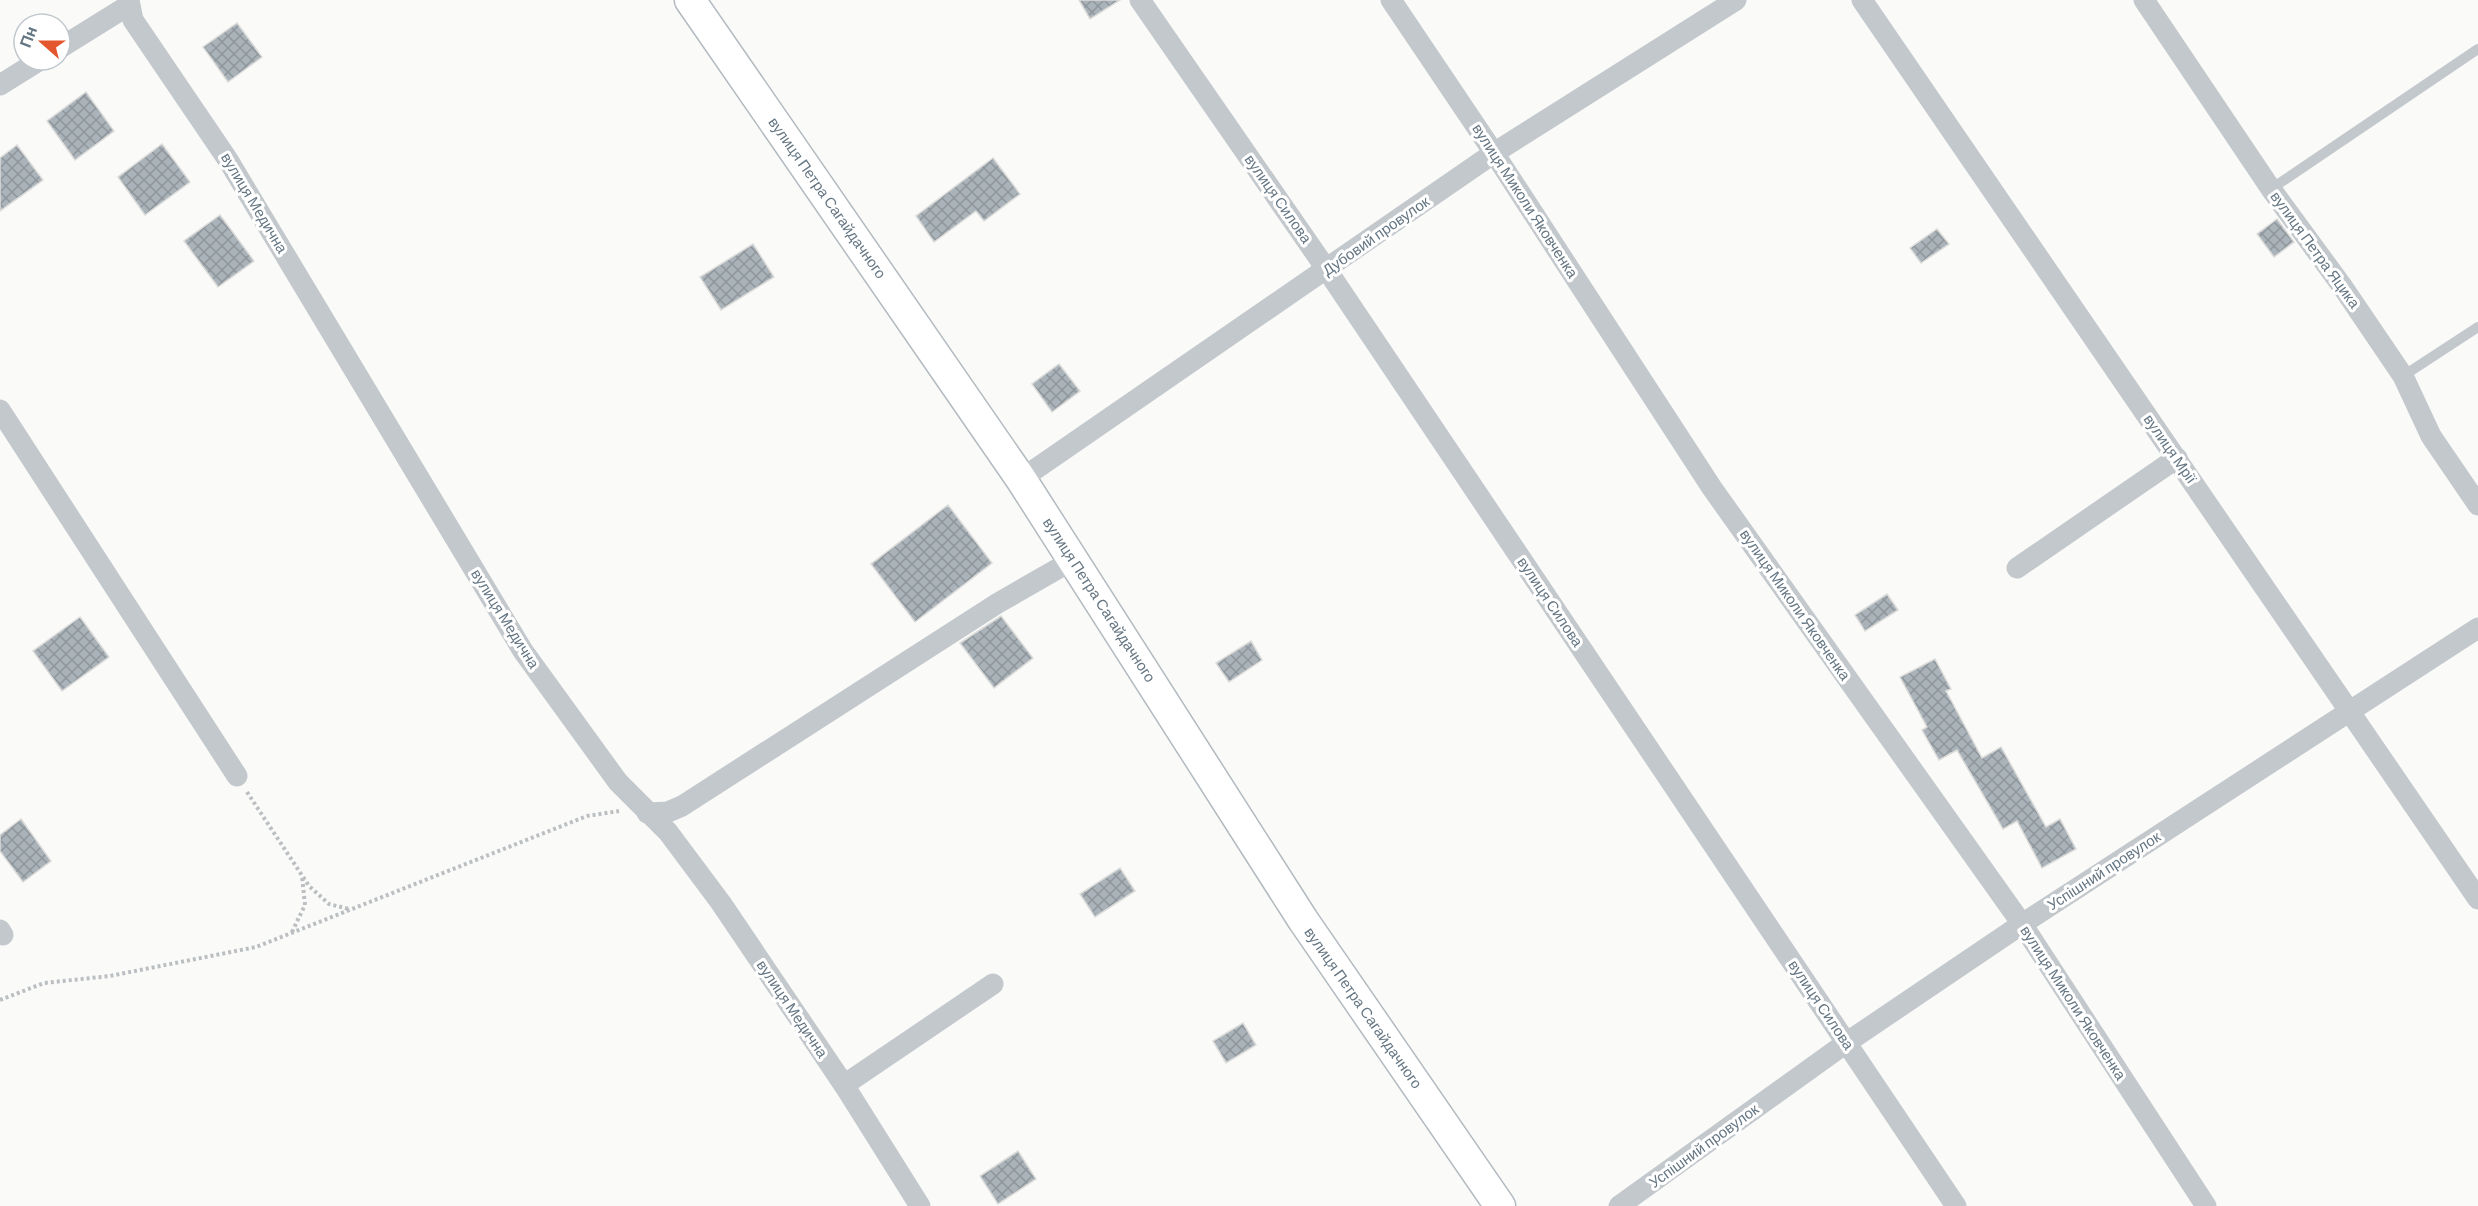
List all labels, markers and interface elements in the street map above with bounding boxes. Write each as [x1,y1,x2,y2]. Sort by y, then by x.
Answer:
north arrow [12,12,72,72]
text: Пн [15,23,40,50]
street label: вулиця Петра Сагайдачного [765,113,890,282]
street label: вулиця Миколи Яковченка [1469,120,1583,282]
street label: вулиця Медична [218,149,292,256]
street label: вулиця Силова [1242,151,1316,247]
street label: вулиця Петра Яцика [2267,188,2365,312]
street label: Дубовий провулок [1319,191,1433,279]
street label: вулиця Мрії [2141,410,2202,487]
street label: вулиця Петра Сагайдачного [1040,514,1160,685]
street label: вулиця Миколи Яковченка [1737,525,1855,684]
street label: вулиця Силова [1514,553,1588,650]
street label: вулиця Медична [468,565,544,672]
street label: Успішний провулок [2044,827,2164,913]
street label: вулиця Миколи Яковченка [2017,922,2131,1084]
street label: вулиця Петра Сагайдачного [1301,923,1426,1092]
street label: вулиця Медична [754,956,833,1061]
street label: вулиця Силова [1785,956,1859,1053]
street label: Успішний провулок [1645,1099,1762,1191]

